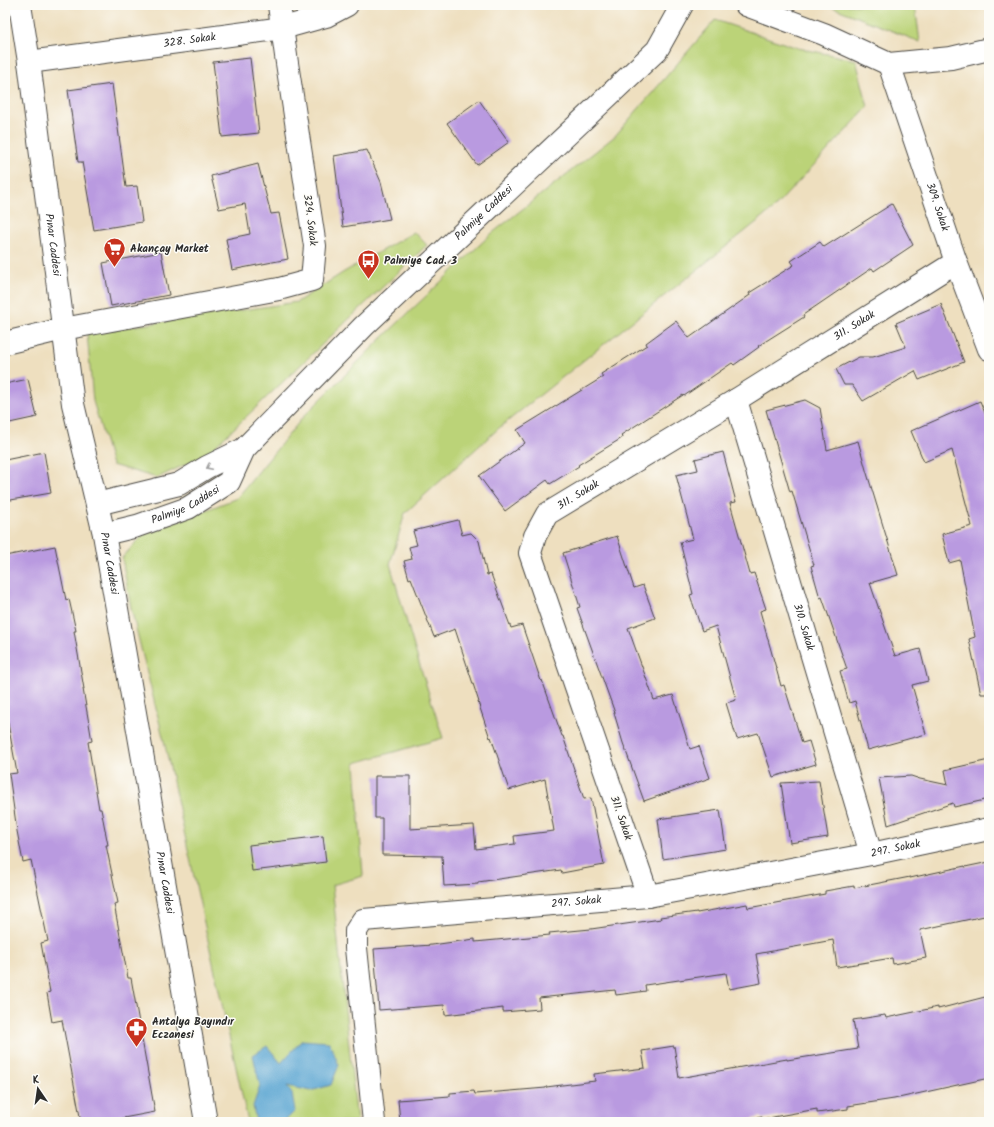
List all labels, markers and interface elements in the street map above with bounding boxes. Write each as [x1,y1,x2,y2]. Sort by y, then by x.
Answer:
street label: 328. Sokak [162,28,218,53]
street label: 309. Sokak [921,180,954,235]
street label: Palmiye Caddesi [451,181,518,245]
street label: 324. Sokak [298,193,322,248]
street label: Pınar Caddesi [40,212,66,278]
supermarket icon: Akançay Market [102,236,128,269]
place label: Akançay Market [130,240,210,258]
bus stop icon: Palmiye Cad. 3 [355,248,381,281]
place label: Palmiye Cad. 3 [384,252,457,270]
street label: 311. Sokak [830,305,880,346]
one-way arrow [206,462,213,469]
street label: 311. Sokak [554,475,604,515]
street label: Palmiye Caddesi [149,481,224,529]
street label: Pınar Caddesi [95,531,123,596]
street label: 310. Sokak [788,601,819,654]
street label: 311. Sokak [605,793,637,844]
street label: 297. Sokak [869,835,923,863]
street label: Pınar Caddesi [150,850,179,916]
street label: 297. Sokak [550,891,603,913]
place label: Antalya Bayındır Eczanesi [152,1013,235,1044]
pharmacy icon: Antalya Bayındır Eczanesi [123,1015,149,1048]
north arrow [18,1069,58,1109]
text: K [31,1071,42,1090]

